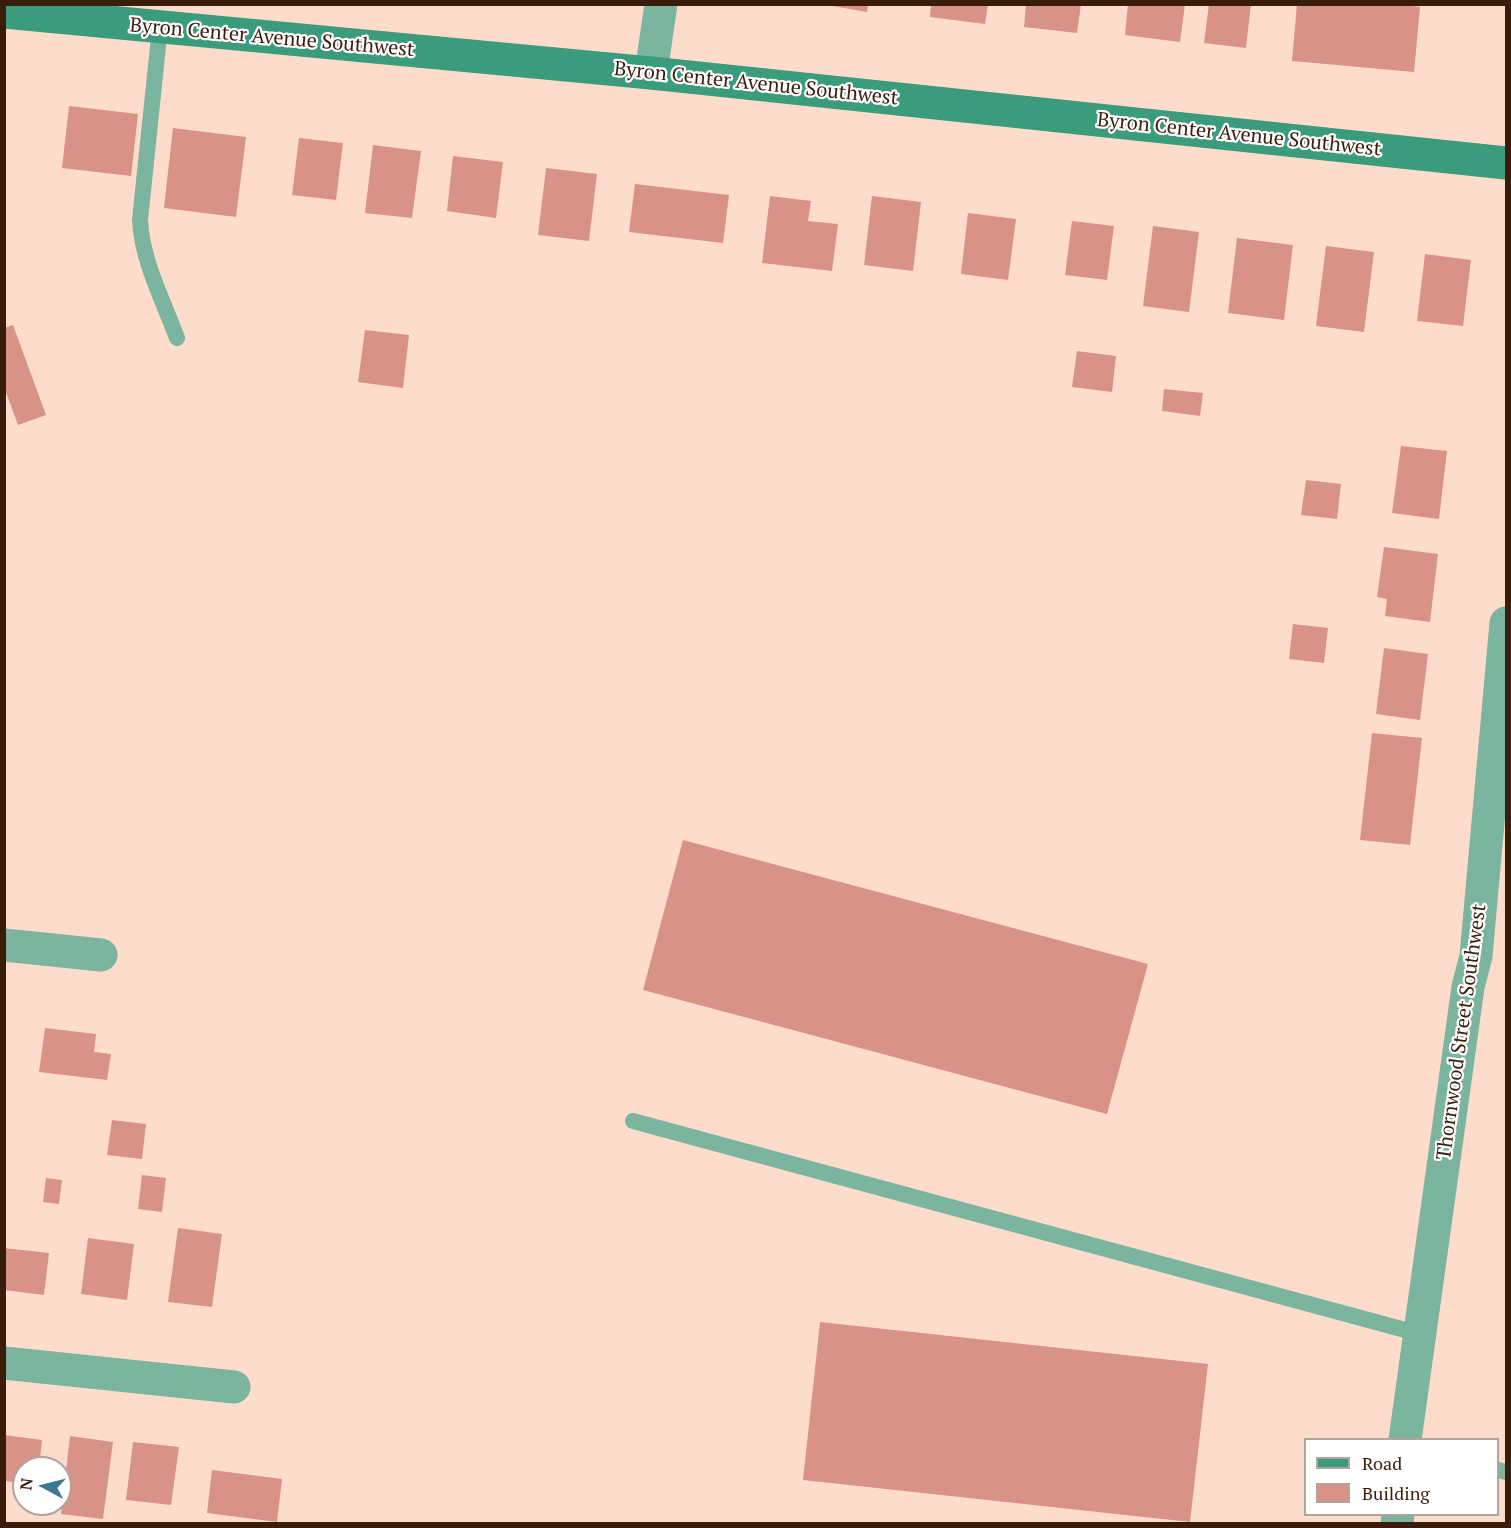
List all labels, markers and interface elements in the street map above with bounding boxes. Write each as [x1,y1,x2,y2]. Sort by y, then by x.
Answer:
street label: Byron Center Avenue Southwest [129,14,415,62]
street label: Byron Center Avenue Southwest [613,57,899,111]
street label: Byron Center Avenue Southwest [1096,108,1382,162]
street label: Thornwood Street Southwest [1432,902,1492,1162]
legend [1304,1438,1499,1516]
text: Road [1362,1451,1402,1475]
north arrow [12,1456,72,1516]
text: N [14,1477,38,1491]
text: Building [1362,1481,1430,1505]

